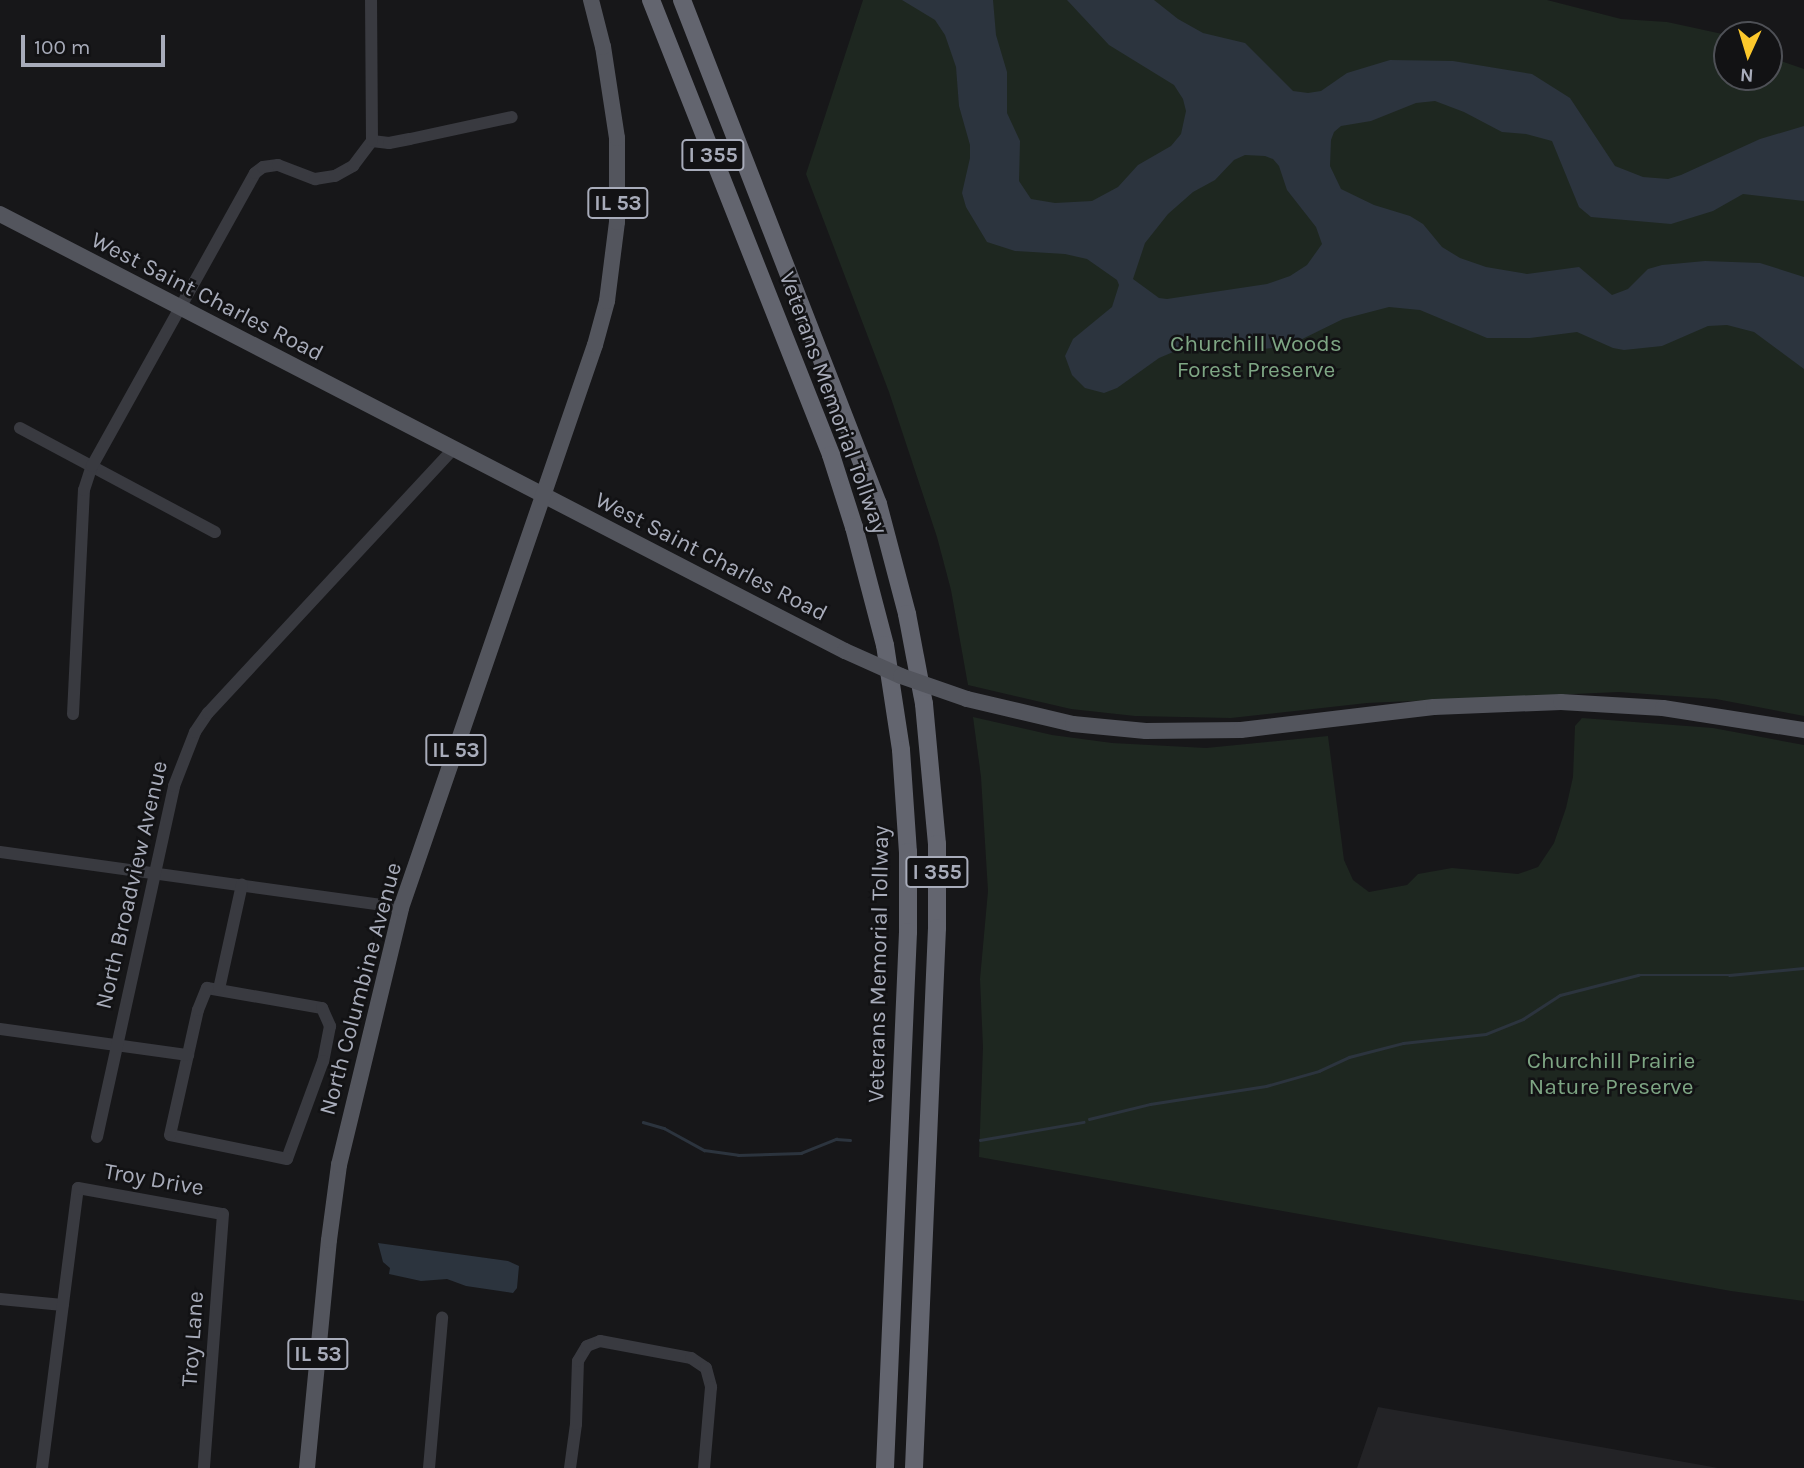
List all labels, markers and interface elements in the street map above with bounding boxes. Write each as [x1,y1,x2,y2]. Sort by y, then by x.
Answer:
scale bar [24,21,168,65]
north arrow [1713,21,1783,91]
text: 100 m [34,35,91,59]
text: N [1739,64,1754,86]
road number: I 355 [680,138,746,172]
road number: IL 53 [586,186,650,220]
street label: West Saint Charles Road [86,226,328,368]
street label: Veterans Memorial Tollway [773,268,893,538]
park label: Churchill Woods Forest Preserve [1170,330,1342,384]
street label: West Saint Charles Road [590,486,832,628]
road number: IL 53 [424,732,488,768]
street label: North Broadview Avenue [90,758,174,1012]
street label: Veterans Memorial Tollway [863,825,895,1103]
road number: I 355 [904,854,970,890]
street label: North Columbine Avenue [314,860,408,1118]
park label: Churchill Prairie Nature Preserve [1527,1047,1695,1101]
street label: Troy Drive [102,1158,206,1202]
street label: Troy Lane [176,1290,210,1388]
road number: IL 53 [286,1336,350,1372]

